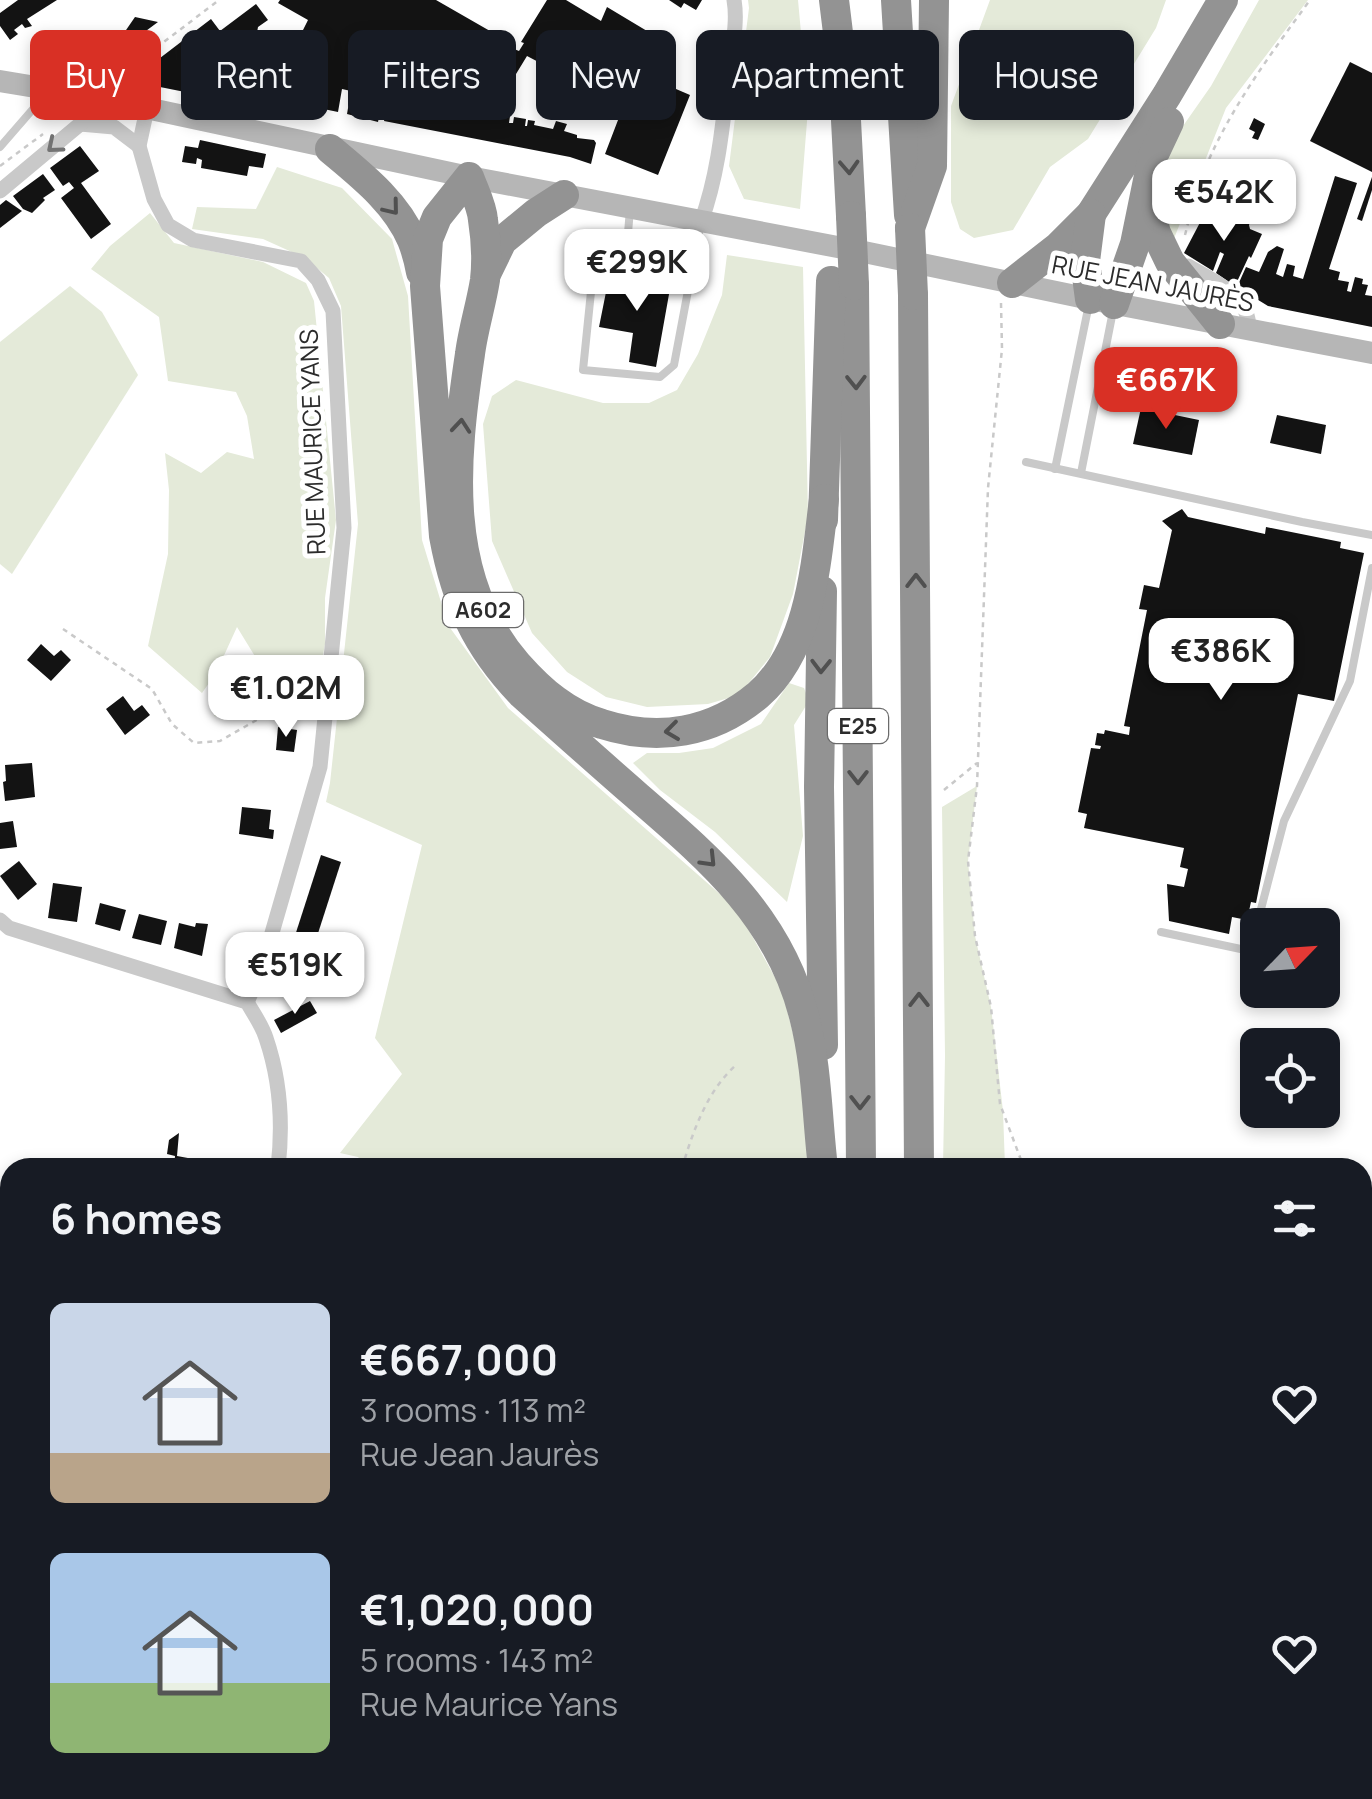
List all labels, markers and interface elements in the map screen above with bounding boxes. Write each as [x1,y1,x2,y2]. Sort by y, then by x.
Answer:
chip: Buy [30,30,161,120]
chip: Rent [181,30,328,120]
chip: Filters [348,30,516,120]
chip: New [536,30,676,120]
chip: Apartment [696,30,939,120]
chip: House [959,30,1134,120]
one-way arrow [48,134,66,152]
one-way arrow [838,159,859,175]
pin: €542K [1154,159,1294,244]
text: €542K [1174,169,1274,213]
one-way arrow [380,197,398,215]
pin: €299K [567,229,707,314]
text: €299K [586,239,688,283]
street label: RUE JEAN JAURÈS [1049,246,1257,320]
street label: RUE MAURICE YANS [291,329,333,555]
pin: €667K [1096,347,1236,432]
text: €667K [1116,357,1216,401]
one-way arrow [845,376,867,391]
one-way arrow [450,418,471,434]
one-way arrow [905,573,927,588]
road number: A602 [443,593,523,627]
pin: €386K [1151,618,1291,703]
text: €386K [1171,628,1271,672]
pin: €1.02M [205,655,367,740]
one-way arrow [810,659,831,675]
text: €1.02M [230,665,342,709]
road number: E25 [828,709,888,743]
one-way arrow [664,720,680,741]
one-way arrow [847,770,869,786]
one-way arrow [698,849,716,867]
north arrow [1240,908,1340,1008]
map controls [1240,908,1340,1128]
pin: €519K [225,932,365,1017]
text: €519K [247,942,343,986]
one-way arrow [908,992,930,1008]
button: locate [1240,1028,1340,1128]
one-way arrow [849,1096,871,1111]
text: 6 homes [50,1189,222,1247]
icon: filters [1267,1191,1322,1246]
text: €667,000 [360,1330,558,1388]
icon: home [130,1343,250,1463]
icon: heart [1267,1376,1322,1431]
text: 3 rooms · 113 m² [360,1388,586,1432]
text: Rue Jean Jaurès [360,1432,599,1476]
text: €1,020,000 [360,1580,594,1638]
icon: home [130,1593,250,1713]
icon: heart [1267,1626,1322,1681]
text: 5 rooms · 143 m² [360,1638,593,1682]
text: Rue Maurice Yans [360,1682,618,1726]

